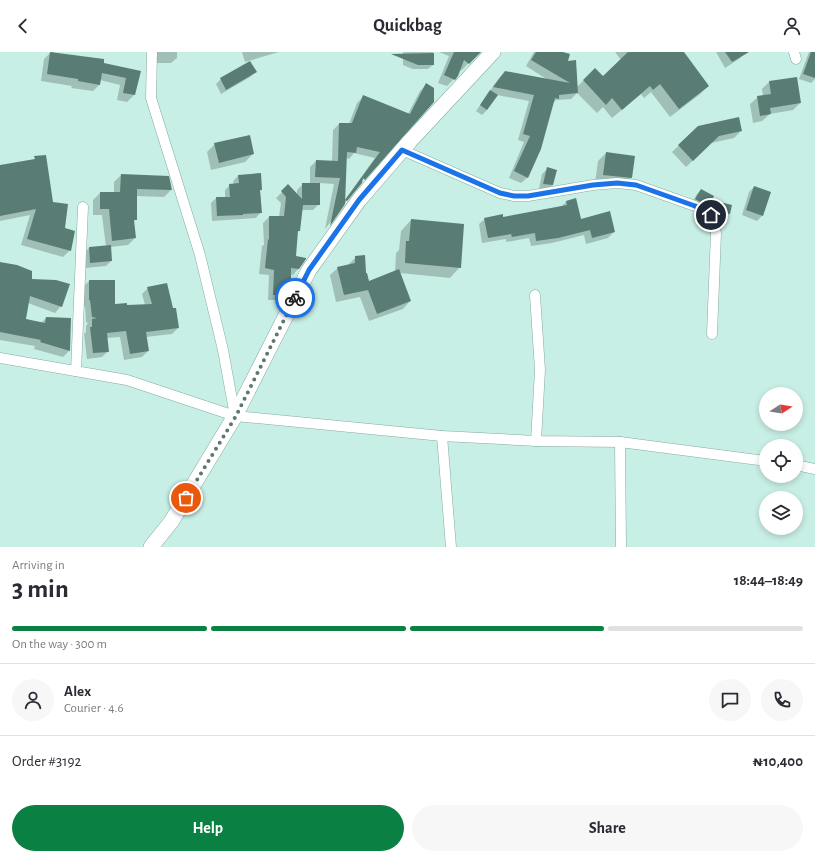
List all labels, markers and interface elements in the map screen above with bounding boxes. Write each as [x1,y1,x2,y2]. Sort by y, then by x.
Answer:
icon: back [12,15,34,37]
icon: person [781,15,803,37]
text: Quickbag [373,17,442,35]
pin [694,198,728,232]
icon: home [700,204,722,226]
courier [275,278,315,318]
icon: bike [284,287,306,309]
north arrow [759,387,803,431]
map controls [759,387,803,535]
button: locate [759,439,803,483]
pin [169,481,203,515]
icon: bag [175,487,197,509]
button: layers [759,491,803,535]
text: Arriving in [12,559,65,572]
text: 18:44–18:49 [734,573,803,588]
text: 3 min [12,576,69,602]
text: On the way · 300 m [12,638,107,651]
button: person [12,679,54,721]
button: chat [709,679,751,721]
button: phone [761,679,803,721]
text: Alex [64,684,91,699]
text: Courier · 4.6 [64,702,124,715]
text: Order #3192 [12,754,81,769]
text: ₦10,400 [753,754,803,769]
button: Help [12,805,404,851]
button: Share [412,805,803,851]

